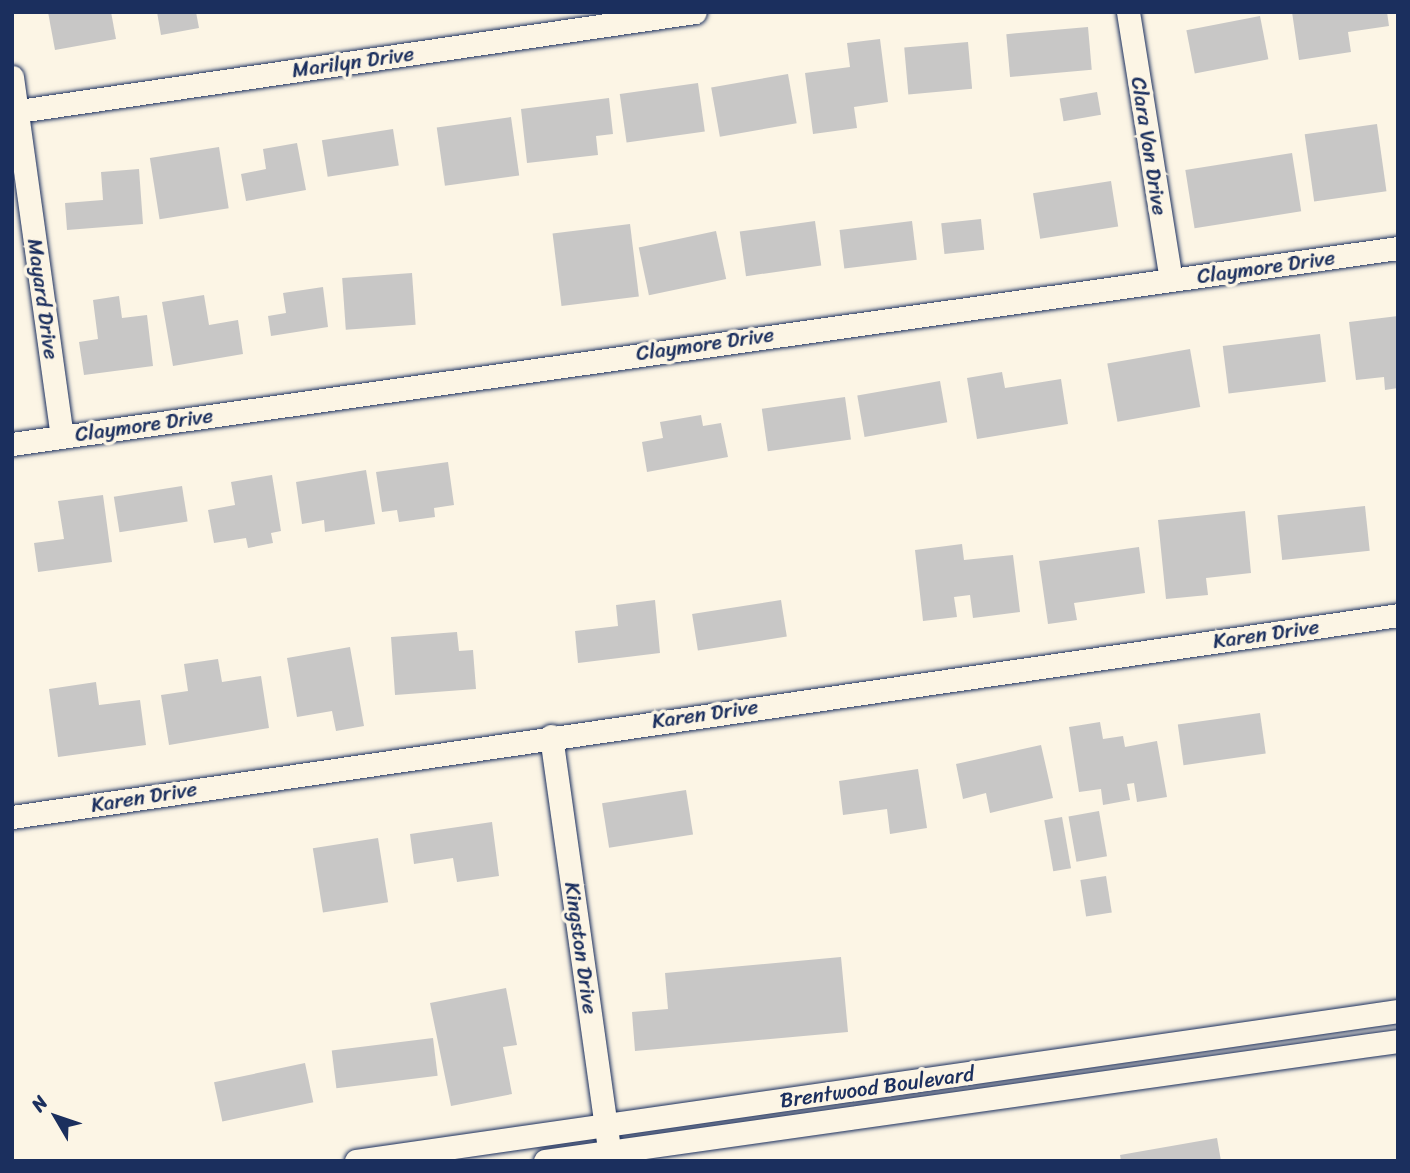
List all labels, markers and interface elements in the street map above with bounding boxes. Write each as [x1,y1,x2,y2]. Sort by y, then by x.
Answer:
street label: Marilyn Drive [290,41,416,83]
street label: Clara Von Drive [1126,75,1172,217]
street label: Mayard Drive [22,237,64,361]
street label: Claymore Drive [1195,245,1337,289]
street label: Claymore Drive [634,322,776,366]
street label: Claymore Drive [73,403,215,447]
street label: Karen Drive [1211,614,1321,654]
street label: Karen Drive [650,694,760,734]
street label: Karen Drive [89,776,199,818]
street label: Kingston Drive [559,880,603,1016]
street label: Brentwood Boulevard [778,1061,976,1113]
north arrow [21,1082,91,1152]
text: N [22,1088,56,1119]

